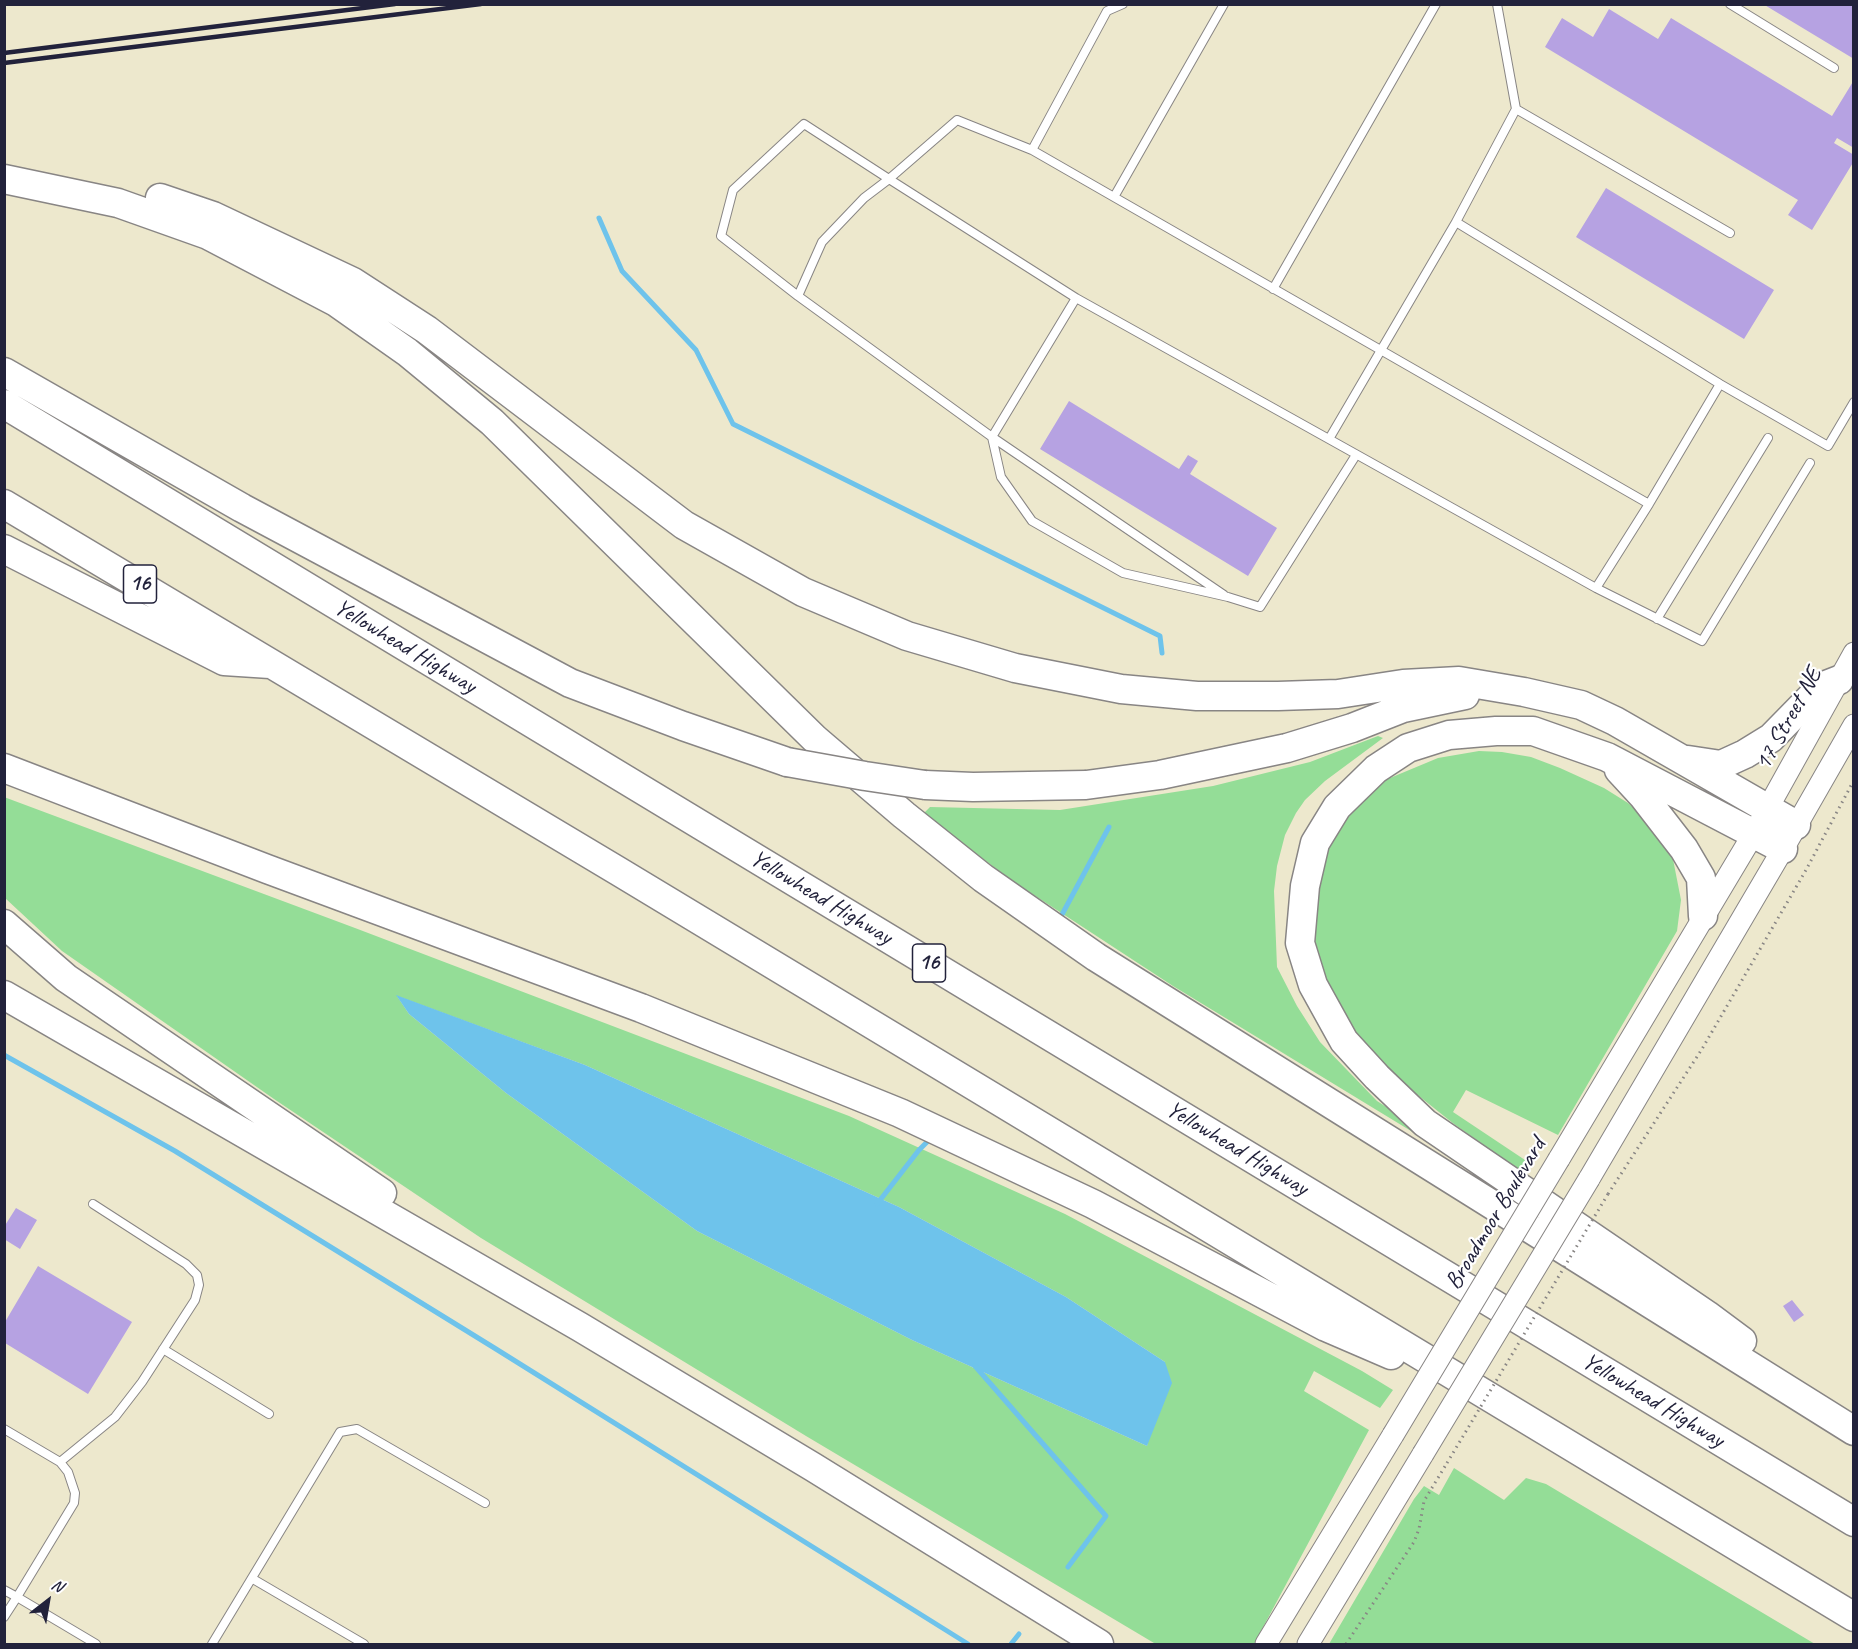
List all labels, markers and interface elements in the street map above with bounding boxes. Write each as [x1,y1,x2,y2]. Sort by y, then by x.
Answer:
road number: 16 [124,565,156,603]
street label: Yellowhead Highway [329,593,481,701]
street label: 17 Street NE [1749,663,1829,775]
street label: Yellowhead Highway [745,844,897,952]
road number: 16 [912,944,946,982]
street label: Yellowhead Highway [1161,1095,1313,1203]
street label: Broadmoor Boulevard [1439,1133,1553,1295]
street label: Yellowhead Highway [1577,1347,1729,1455]
north arrow [18,1571,78,1631]
text: N [48,1574,67,1597]

